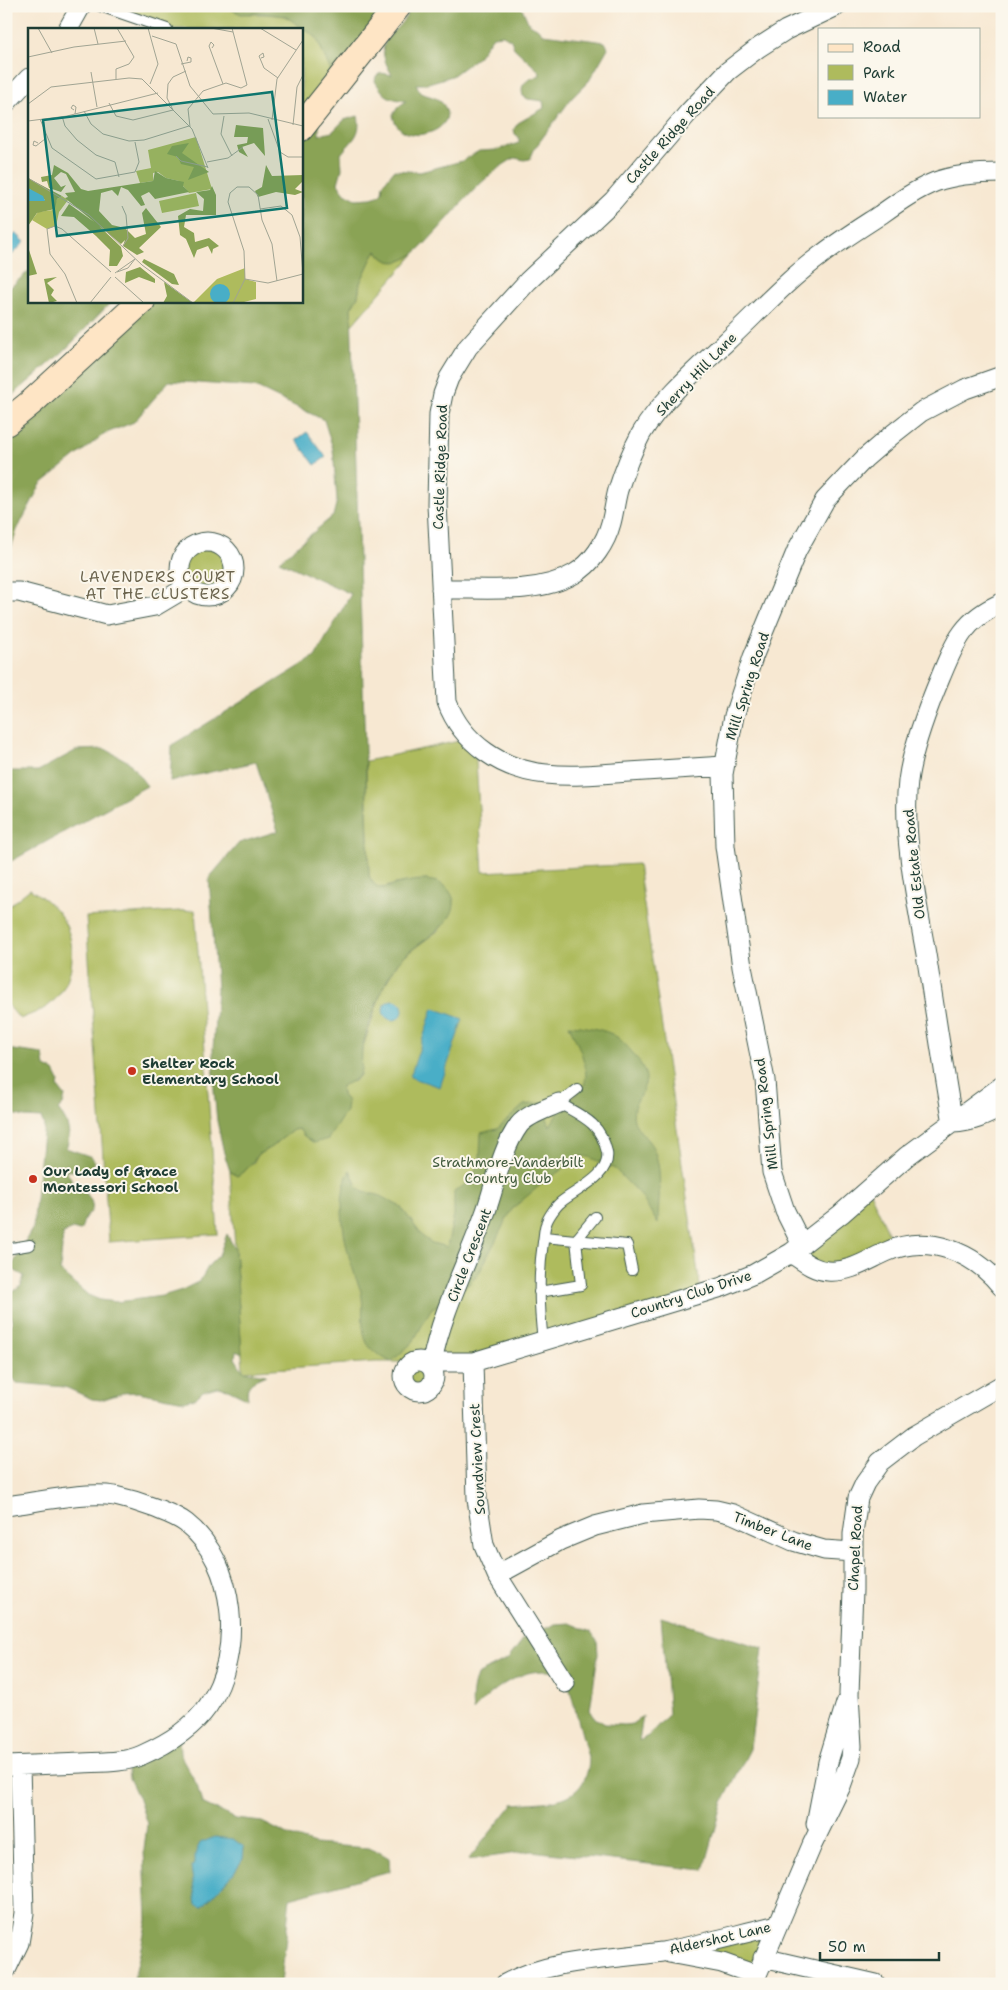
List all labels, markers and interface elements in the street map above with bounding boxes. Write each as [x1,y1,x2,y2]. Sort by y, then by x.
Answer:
inset map [28,28,302,302]
legend [818,28,980,118]
text: Road [863,37,901,57]
text: Park [863,63,895,83]
street label: Castle Ridge Road [621,82,719,187]
text: Water [863,87,907,107]
street label: Sherry Hill Lane [652,328,740,419]
street label: Castle Ridge Road [429,404,451,530]
district label: LAVENDERS COURT AT THE CLUSTERS [80,567,236,604]
street label: Mill Spring Road [721,630,773,742]
street label: Old Estate Road [899,808,929,920]
place label: Shelter Rock Elementary School [142,1054,279,1088]
street label: Mill Spring Road [750,1057,782,1171]
marker: Shelter Rock Elementary School [126,1065,138,1077]
park label: Strathmore-Vanderbilt Country Club [432,1153,584,1187]
place label: Our Lady of Grace Montessori School [43,1162,179,1196]
marker: Our Lady of Grace Montessori School [27,1173,39,1185]
street label: Circle Crescent [443,1205,495,1305]
street label: Country Club Drive [628,1266,754,1322]
street label: Soundview Crest [465,1403,489,1515]
street label: Chapel Road [844,1505,866,1591]
street label: Timber Lane [730,1508,816,1555]
street label: Aldershot Lane [667,1918,773,1958]
scale bar [820,1930,939,1962]
text: 50 m [828,1937,866,1957]

